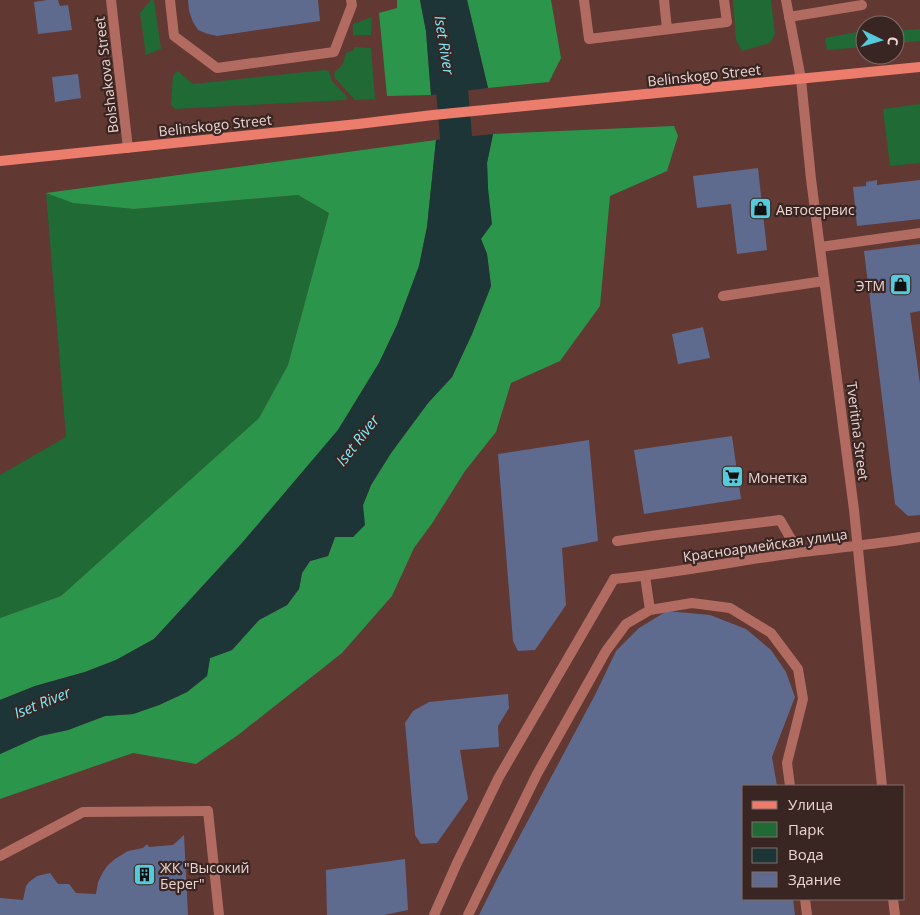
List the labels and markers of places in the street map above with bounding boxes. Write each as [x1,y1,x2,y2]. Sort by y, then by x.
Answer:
shop icon: Автосервис [748,197,772,221]
place label: Автосервис [776,200,855,219]
shop icon: ЭТМ [889,273,913,297]
place label: ЭТМ [856,276,885,295]
supermarket icon: Монетка [720,465,744,489]
place label: Монетка [748,468,807,487]
place label: ЖК "Высокий Берег" [160,858,250,893]
building icon: ЖК "Высокий Берег" [132,863,156,887]

